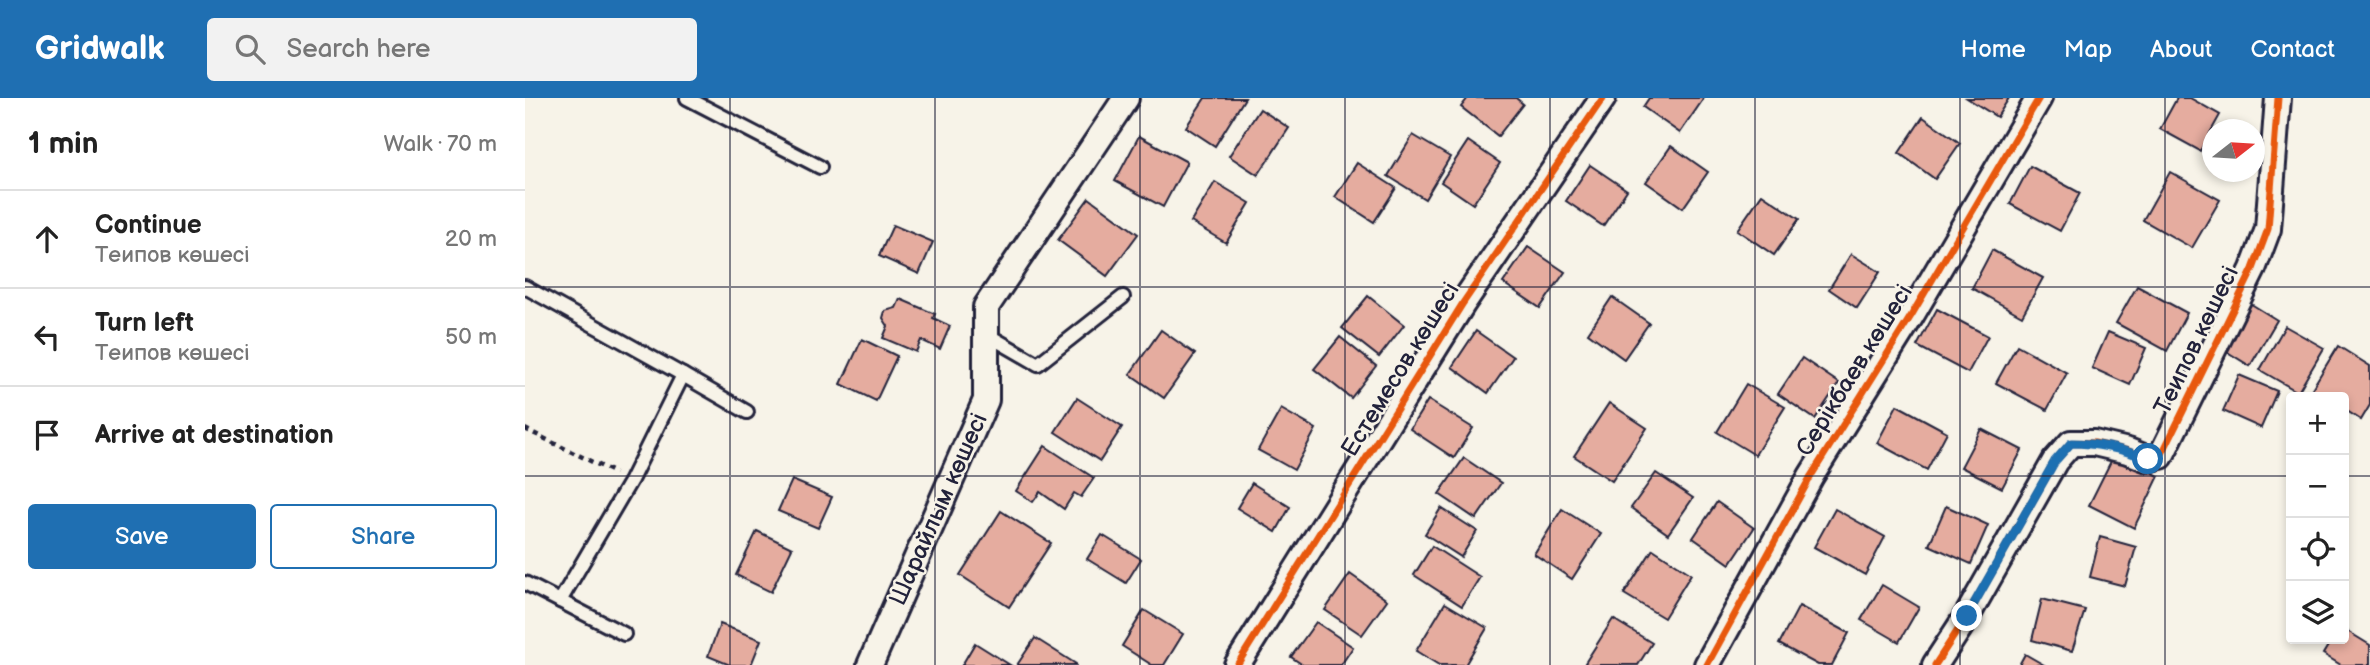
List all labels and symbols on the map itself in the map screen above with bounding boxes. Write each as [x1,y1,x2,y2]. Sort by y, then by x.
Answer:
north arrow [2202,119,2265,182]
street label: Теипов көшесі [2148,261,2245,419]
street label: Естемесов көшесі [1335,277,1466,462]
street label: Серікбаев көшесі [1790,279,1919,461]
street label: Шарайлым көшесі [883,409,994,610]
route start [2132,443,2163,474]
route end [1951,600,1982,631]

